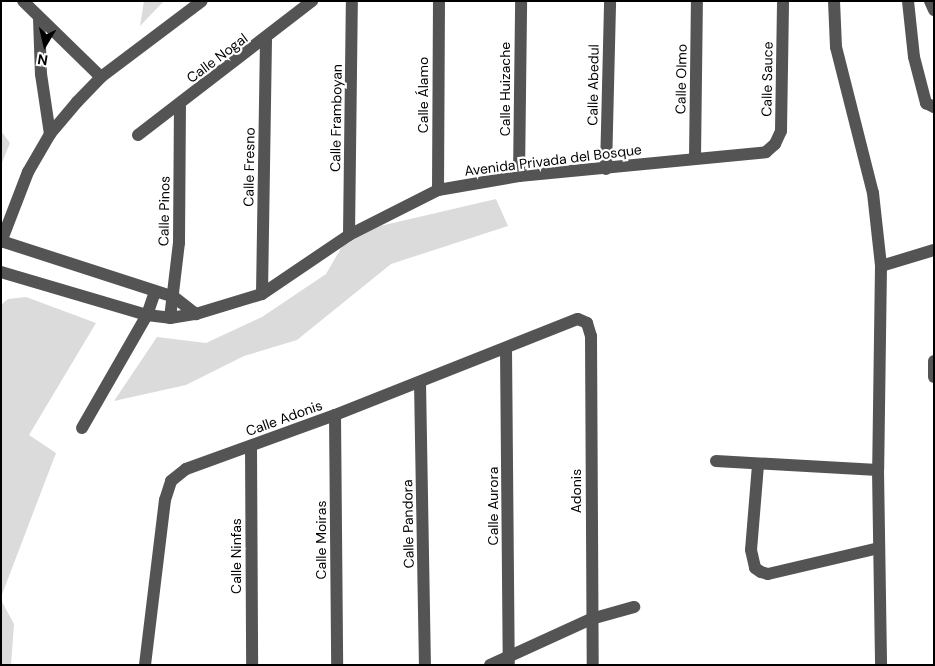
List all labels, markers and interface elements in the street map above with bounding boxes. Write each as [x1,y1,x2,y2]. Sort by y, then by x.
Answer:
north arrow [20,20,70,70]
street label: Calle Nogal [183,30,251,86]
street label: Calle Sauce [758,41,776,117]
street label: Calle Huizache [497,42,513,136]
street label: Calle Abedul [584,44,602,126]
street label: Calle Olmo [672,44,690,114]
text: N [36,50,49,70]
street label: Calle Álamo [415,57,431,133]
street label: Calle Framboyan [327,64,345,172]
street label: Calle Fresno [240,127,258,207]
street label: Avenida Privada del Bosque [463,141,643,179]
street label: Calle Pinos [155,176,173,246]
street label: Calle Adonis [244,396,324,440]
street label: Calle Aurora [485,467,501,545]
street label: Adonis [568,469,584,513]
street label: Calle Pandora [399,479,417,569]
street label: Calle Moiras [313,501,329,579]
street label: Calle Ninfas [228,518,244,594]

